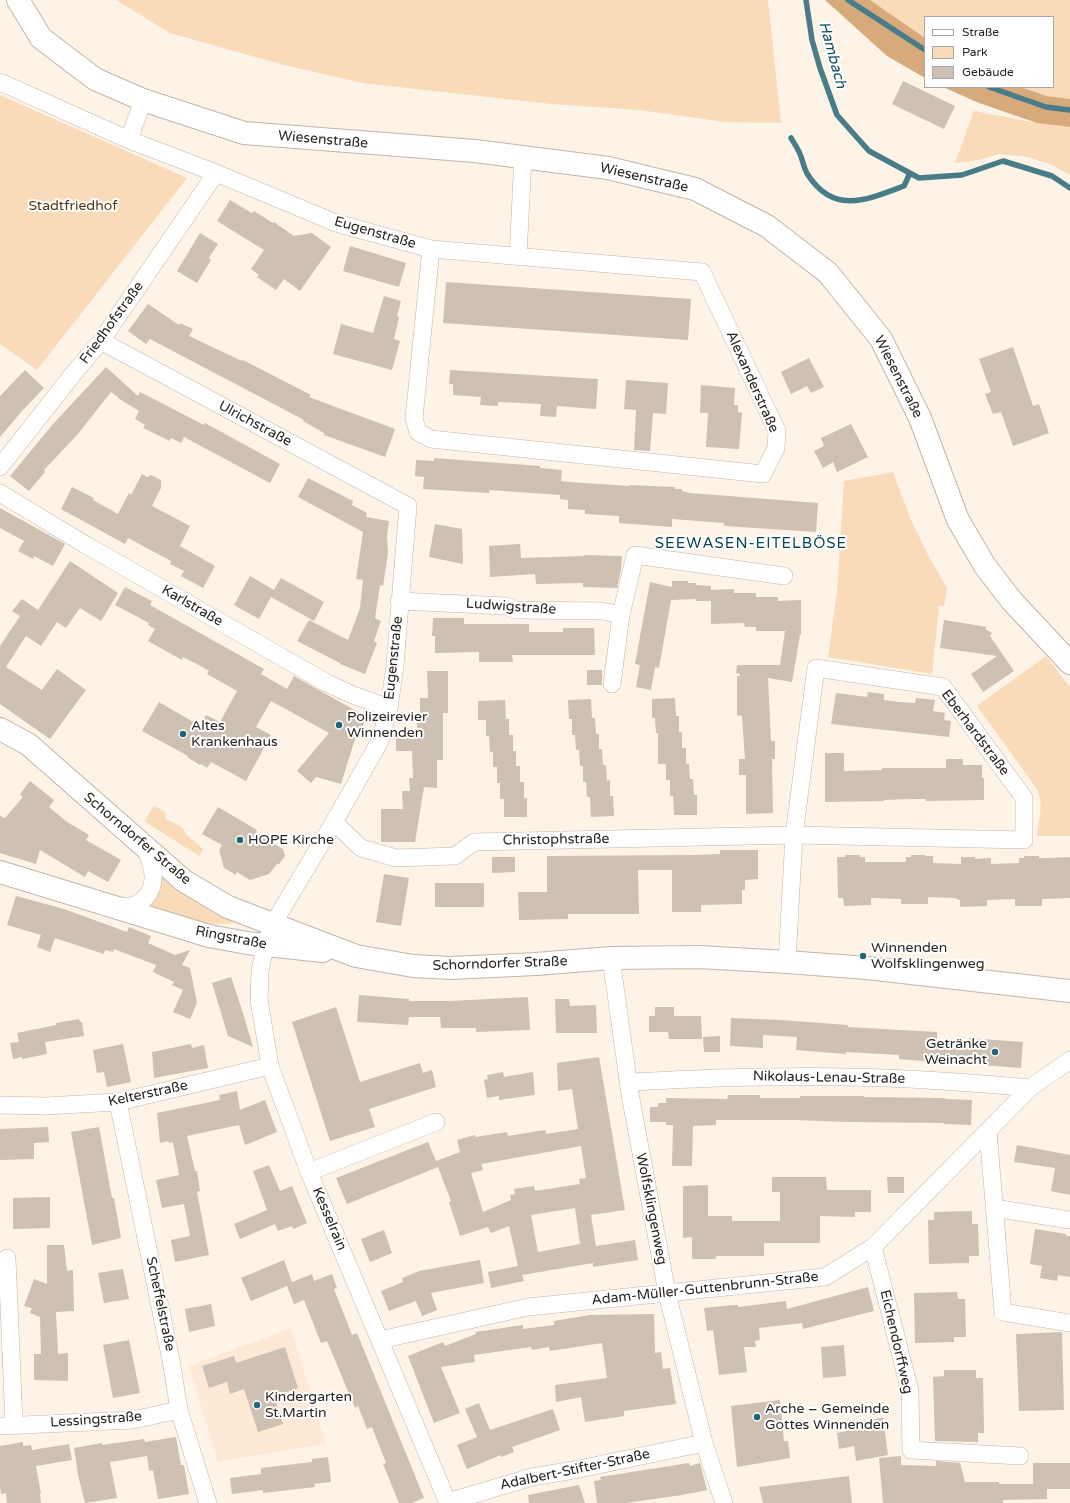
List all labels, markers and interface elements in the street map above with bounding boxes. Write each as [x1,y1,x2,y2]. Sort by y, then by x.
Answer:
legend [924,16,1054,88]
water label: Hambach [814,20,850,90]
text: Straße [962,25,999,39]
text: Park [962,45,988,59]
text: Gebäude [962,65,1014,79]
street label: Wiesenstraße [277,128,369,152]
street label: Wiesenstraße [598,160,690,196]
park label: Stadtfriedhof [29,198,117,214]
street label: Eugenstraße [332,213,418,253]
street label: Friedhofstraße [76,279,148,367]
street label: Alexanderstraße [722,329,782,435]
street label: Wiesenstraße [870,333,926,421]
street label: Ulrichstraße [216,398,294,450]
district label: SEEWASEN-EITELBÖSE [655,535,847,553]
street label: Karlstraße [158,582,226,630]
street label: Ludwigstraße [465,595,557,619]
street label: Eugenstraße [381,615,407,701]
street label: Eberhardstraße [937,687,1013,779]
place label: Polizeirevier Winnenden [347,709,427,742]
place label: Altes Krankenhaus [191,718,278,750]
marker: Polizeirevier Winnenden [334,720,344,730]
marker: Altes Krankenhaus [178,729,188,739]
street label: Schorndorfer Straße [80,789,194,889]
street label: Christophstraße [503,831,609,849]
place label: HOPE Kirche [248,832,334,848]
marker: HOPE Kirche [235,835,245,845]
street label: Ringstraße [194,923,268,953]
place label: Winnenden Wolfsklingenweg [871,940,985,972]
marker: Winnenden Wolfsklingenweg [858,951,868,961]
street label: Schorndorfer Straße [432,953,568,975]
place label: Getränke Weinacht [925,1036,987,1068]
marker: Getränke Weinacht [990,1047,1000,1057]
street label: Nikolaus-Lenau-Straße [753,1068,905,1088]
street label: Kelterstraße [107,1077,189,1111]
street label: Wolfsklingenweg [632,1152,670,1266]
street label: Kesselrain [308,1185,350,1253]
street label: Scheffelstraße [142,1255,178,1353]
street label: Adam-Müller-Guttenbrunn-Straße [591,1269,819,1309]
street label: Eichendorffweg [876,1288,916,1396]
place label: Kindergarten St.Martin [265,1389,352,1422]
marker: Kindergarten St.Martin [252,1400,262,1410]
place label: Arche – Gemeinde Gottes Winnenden [765,1401,889,1434]
street label: Lessingstraße [50,1408,142,1432]
marker: Arche – Gemeinde Gottes Winnenden [752,1412,762,1422]
street label: Adalbert-Stifter-Straße [498,1446,652,1494]

